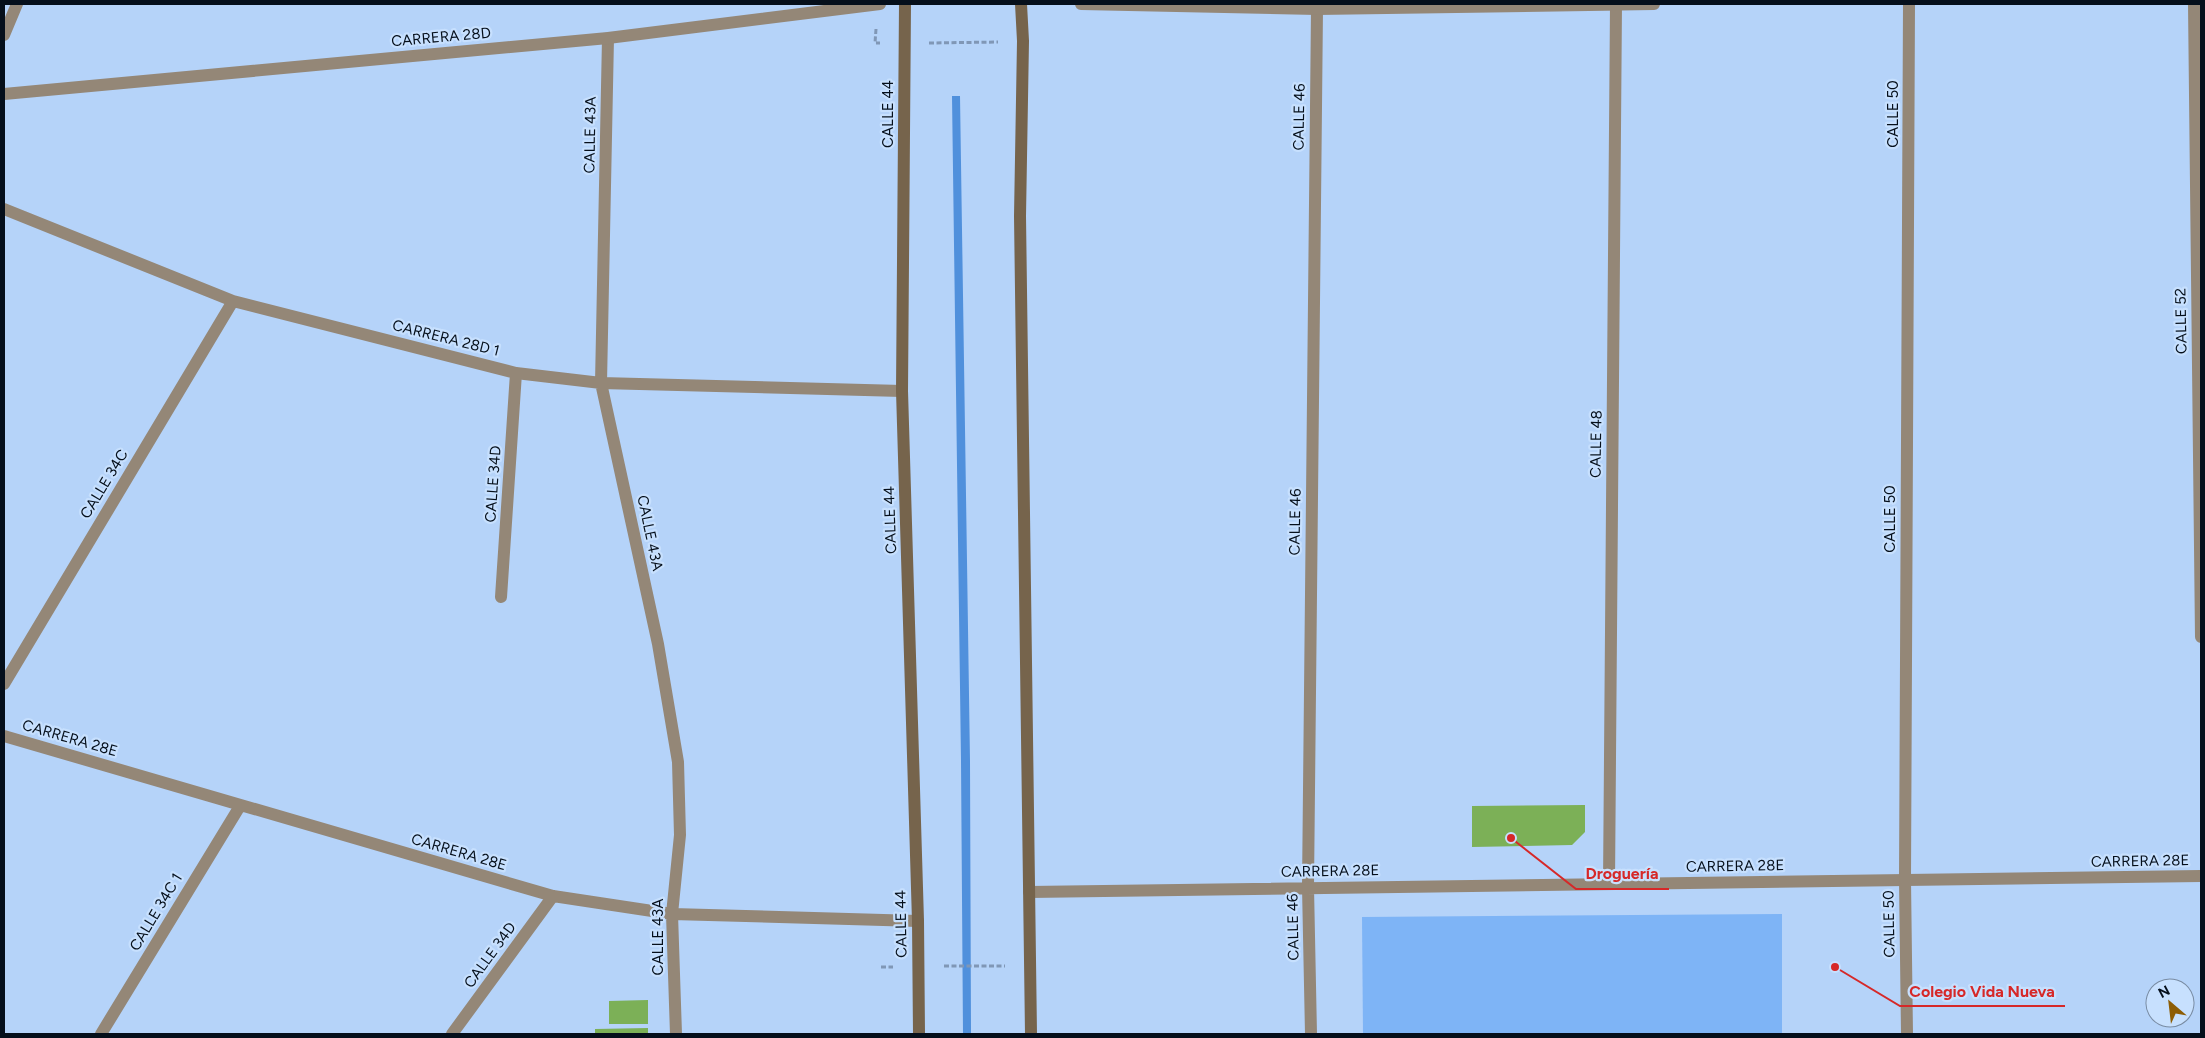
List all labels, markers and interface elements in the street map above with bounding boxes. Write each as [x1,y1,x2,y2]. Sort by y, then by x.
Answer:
street label: CARRERA 28D [390,24,492,50]
street label: CALLE 44 [879,80,897,148]
street label: CALLE 50 [1884,80,1902,148]
street label: CALLE 46 [1289,83,1309,151]
street label: CALLE 43A [580,96,600,174]
street label: CALLE 52 [2171,288,2191,354]
street label: CARRERA 28D 1 [391,316,501,360]
street label: CALLE 48 [1586,410,1606,478]
street label: CALLE 34D [481,445,505,523]
street label: CALLE 34C [76,446,132,522]
street label: CALLE 50 [1881,485,1899,553]
street label: CALLE 44 [880,486,900,554]
street label: CALLE 46 [1285,488,1305,556]
street label: CALLE 43A [633,494,667,572]
street label: CARRERA 28E [20,716,120,760]
street label: CARRERA 28E [409,830,509,874]
street label: CARRERA 28E [2091,851,2189,871]
street label: CARRERA 28E [1686,856,1784,876]
callout: Droguería [1576,858,1669,889]
street label: CARRERA 28E [1281,861,1379,881]
text: Droguería [1586,864,1658,883]
street label: CALLE 34C 1 [126,870,186,954]
street label: CALLE 44 [891,890,911,958]
street label: CALLE 50 [1879,890,1899,958]
street label: CALLE 46 [1283,893,1303,961]
street label: CALLE 43A [649,899,667,975]
street label: CALLE 34D [460,919,520,991]
callout: Colegio Vida Nueva [1900,975,2065,1006]
north arrow [2145,978,2195,1028]
text: Colegio Vida Nueva [1909,982,2055,1001]
text: N [2155,982,2173,1002]

